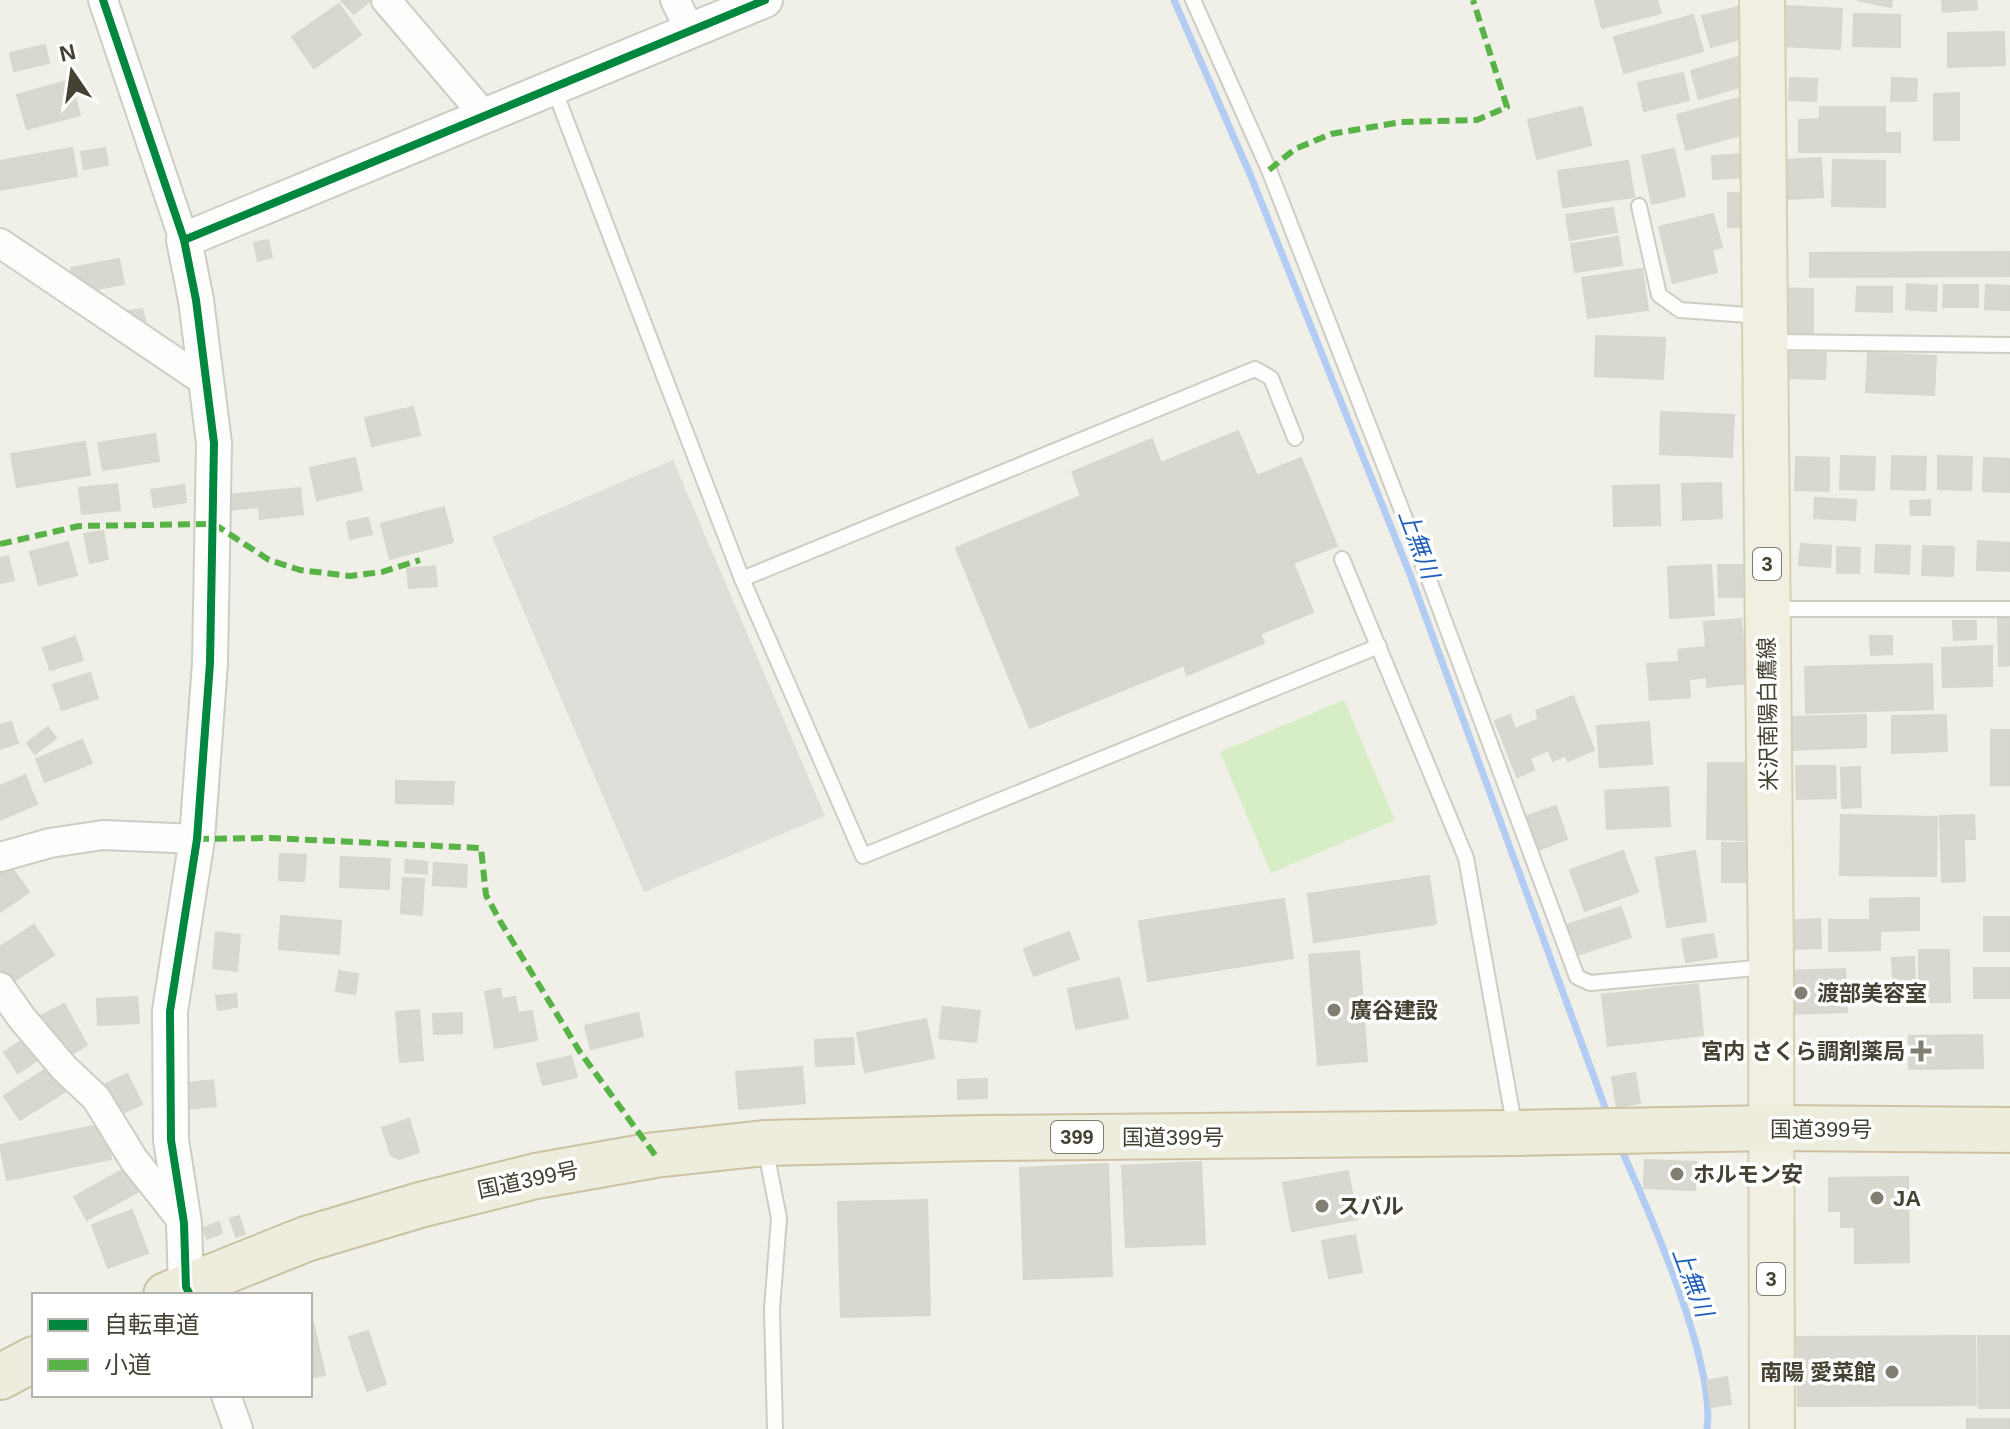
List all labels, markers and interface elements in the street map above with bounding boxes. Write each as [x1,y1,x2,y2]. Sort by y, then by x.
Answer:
north arrow [32,32,112,112]
text: N [57,39,78,67]
water label: 上無川 [1393,506,1446,585]
road number: 3 [1753,548,1781,580]
street label: 米沢南陽白鷹線 [1754,637,1782,791]
place label: 渡部美容室 [1817,981,1927,1006]
marker: 渡部美容室 [1792,984,1810,1002]
place label: 廣谷建設 [1350,998,1438,1023]
marker: 廣谷建設 [1325,1001,1343,1019]
place label: 宮内 さくら調剤薬局 [1701,1039,1905,1064]
marker: 宮内 さくら調剤薬局 [1912,1042,1930,1060]
street label: 国道399号 [1770,1117,1872,1142]
road number: 399 [1051,1121,1103,1153]
street label: 国道399号 [1122,1125,1224,1150]
street label: 国道399号 [475,1157,581,1203]
place label: ホルモン安 [1693,1162,1803,1187]
marker: ホルモン安 [1668,1165,1686,1183]
place label: JA [1893,1186,1921,1211]
marker: JA [1868,1189,1886,1207]
place label: スバル [1338,1194,1404,1219]
marker: スバル [1313,1197,1331,1215]
water label: 上無川 [1667,1244,1720,1323]
road number: 3 [1757,1263,1785,1295]
legend [32,1293,312,1397]
text: 自転車道 [104,1311,200,1338]
text: 小道 [104,1351,152,1378]
place label: 南陽 愛菜館 [1760,1360,1876,1385]
marker: 南陽 愛菜館 [1883,1363,1901,1381]

